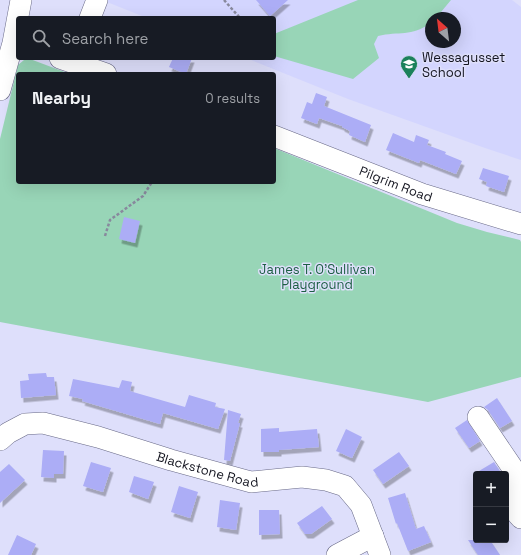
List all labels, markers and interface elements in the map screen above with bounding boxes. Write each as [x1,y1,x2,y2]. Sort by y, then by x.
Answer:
north arrow [425,12,461,48]
search box [16,16,276,60]
icon: search [30,27,52,49]
text: Search here [62,29,148,48]
place label: Wessagusset School [422,49,505,81]
school or university icon: Wessagusset School [399,54,419,79]
text: Nearby [32,87,91,109]
text: 0 results [205,90,260,107]
street label: Pilgrim Road [357,162,434,206]
park label: James T. O'Sullivan Playground [259,261,375,293]
street label: Blackstone Road [154,448,259,491]
map controls [473,471,509,543]
button: + [473,471,509,507]
button: − [473,507,509,543]

